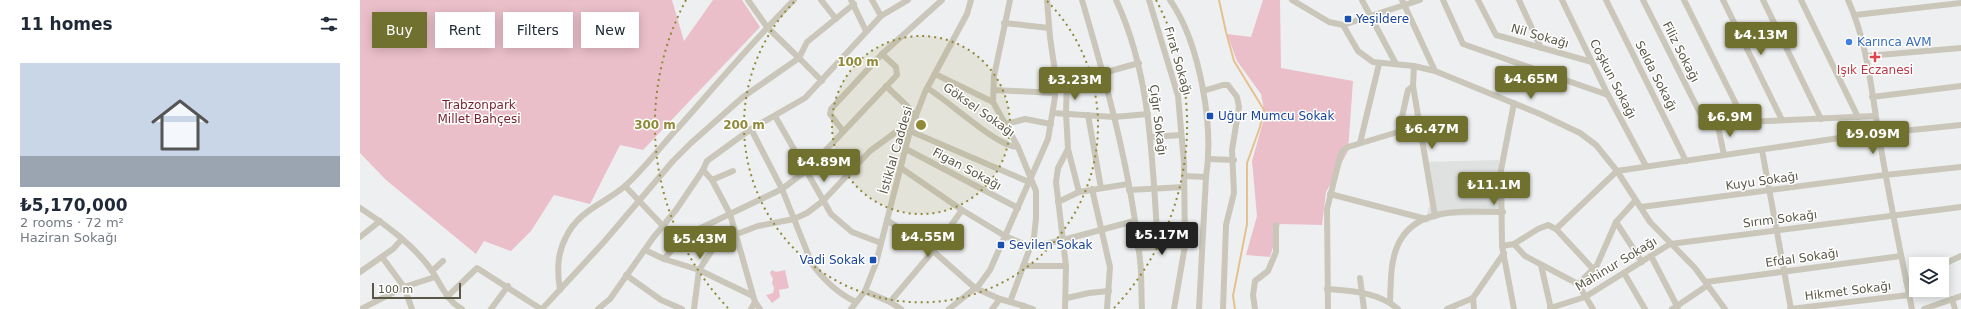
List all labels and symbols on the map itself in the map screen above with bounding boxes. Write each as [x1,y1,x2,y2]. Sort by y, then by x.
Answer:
place label: Yeşildere [1355,12,1409,26]
marker: Yeşildere [1343,14,1353,24]
street label: Filiz Sokağı [1660,19,1702,85]
street label: Nil Sokağı [1509,21,1571,51]
pin: ₺4.13M [1728,22,1794,56]
street label: Fırat Sokağı [1161,25,1195,97]
place label: Karınca AVM [1857,35,1932,49]
street label: Coşkun Sokağı [1587,37,1639,121]
marker: Karınca AVM [1844,37,1854,47]
street label: Selda Sokağı [1632,38,1680,114]
marker: Işık Eczanesi [1870,52,1880,62]
text: 100 m [837,55,879,69]
place label: Işık Eczanesi [1837,63,1913,77]
pin: ₺4.65M [1498,66,1564,100]
pin: ₺3.23M [1042,67,1108,101]
street label: Göksel Sokağı [940,80,1018,140]
street label: Çığır Sokağı [1147,84,1169,156]
park label: Trabzonpark Millet Bahçesi [437,98,521,126]
street label: İstiklal Caddesi [876,104,915,195]
pin: ₺6.9M [1702,104,1758,138]
place label: Uğur Mumcu Sokak [1218,109,1334,123]
marker: Uğur Mumcu Sokak [1205,111,1215,121]
pin: ₺6.47M [1399,116,1465,150]
text: 300 m [634,118,676,132]
text: 200 m [723,118,765,132]
centre of rings [914,118,928,132]
pin: ₺9.09M [1840,121,1906,155]
street label: Figan Sokağı [930,145,1004,193]
pin: ₺4.89M [791,149,857,183]
street label: Kuyu Sokağı [1725,169,1799,193]
pin: ₺11.1M [1461,172,1527,206]
street label: Sırım Sokağı [1742,207,1818,231]
pin: ₺5.17M [1129,222,1195,256]
pin: ₺4.55M [895,224,961,258]
pin: ₺5.43M [667,226,733,260]
street label: Mahinur Sokağı [1573,234,1659,294]
place label: Sevilen Sokak [1009,238,1093,252]
marker: Sevilen Sokak [996,240,1006,250]
street label: Efdal Sokağı [1764,246,1840,270]
place label: Vadi Sokak [800,253,865,267]
marker: Vadi Sokak [868,255,878,265]
street label: Hikmet Sokağı [1804,279,1892,303]
scale bar [372,281,461,300]

